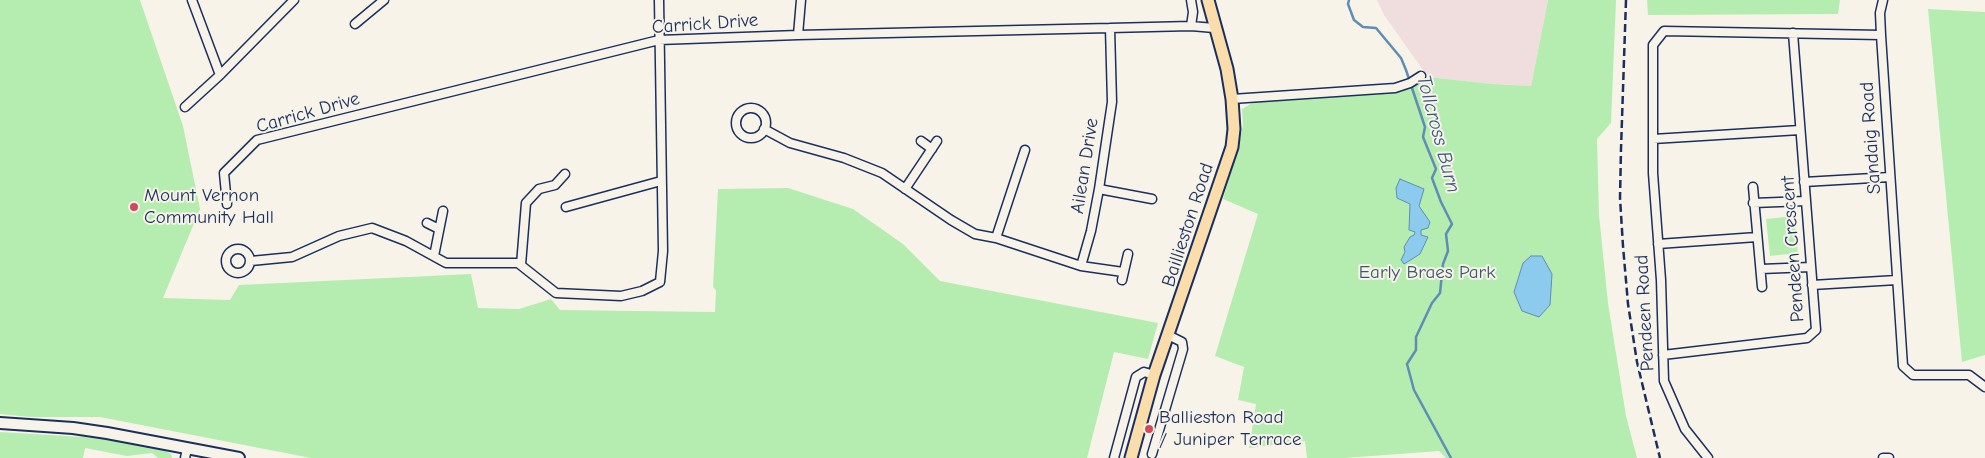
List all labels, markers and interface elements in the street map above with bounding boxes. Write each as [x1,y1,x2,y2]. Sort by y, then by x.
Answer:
street label: Carrick Drive [651,9,759,39]
water label: Tollcross Burn [1411,73,1465,195]
street label: Sandaig Road [1856,81,1886,195]
street label: Carrick Drive [254,87,362,139]
street label: Ailean Drive [1066,117,1104,215]
street label: Baillieston Road [1157,160,1219,290]
street label: Pendeen Crescent [1777,175,1809,323]
place label: Mount Vernon Community Hall [144,185,274,229]
marker: Mount Vernon Community Hall [128,201,140,213]
street label: Pendeen Road [1631,254,1659,372]
park label: Early Braes Park [1359,262,1495,284]
place label: Ballieston Road / Juniper Terrace [1159,407,1301,451]
marker: Ballieston Road / Juniper Terrace [1143,423,1155,435]

